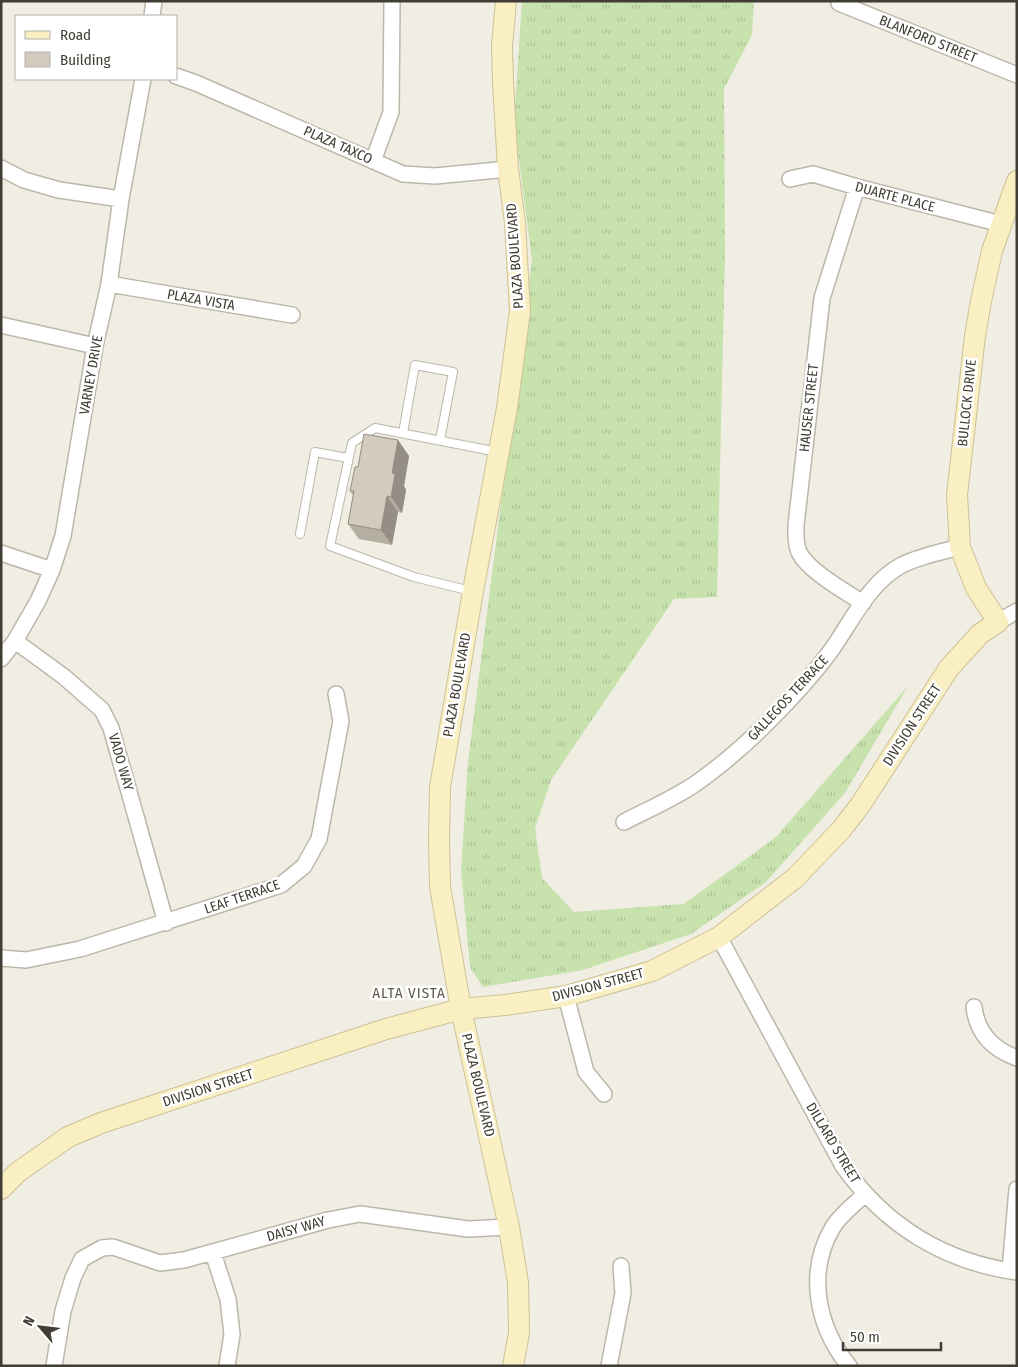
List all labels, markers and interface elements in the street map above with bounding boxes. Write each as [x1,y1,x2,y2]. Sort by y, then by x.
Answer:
street label: BLANFORD STREET [877,12,980,67]
legend [15,15,178,80]
text: Road [60,26,91,44]
text: Building [60,51,111,69]
street label: PLAZA TAXCO [301,122,375,168]
street label: DUARTE PLACE [853,178,937,216]
street label: PLAZA BOULEVARD [503,203,527,309]
street label: PLAZA VISTA [166,286,237,314]
street label: VARNEY DRIVE [76,334,106,416]
street label: BULLOCK DRIVE [954,358,980,447]
street label: HAUSER STREET [796,363,822,453]
street label: PLAZA BOULEVARD [439,631,475,739]
street label: GALLEGOS TERRACE [744,652,832,744]
street label: DIVISION STREET [879,680,945,769]
street label: VADO WAY [105,731,137,793]
street label: LEAF TERRACE [202,876,282,918]
street label: DIVISION STREET [550,964,646,1005]
district label: ALTA VISTA [372,984,446,1002]
street label: PLAZA BOULEVARD [458,1032,498,1138]
street label: DIVISION STREET [161,1065,256,1111]
street label: DILLARD STREET [802,1100,864,1187]
street label: DAISY WAY [265,1213,327,1245]
north arrow [15,1302,65,1352]
text: N [19,1313,38,1329]
scale bar [843,1320,940,1352]
text: 50 m [850,1328,880,1346]

